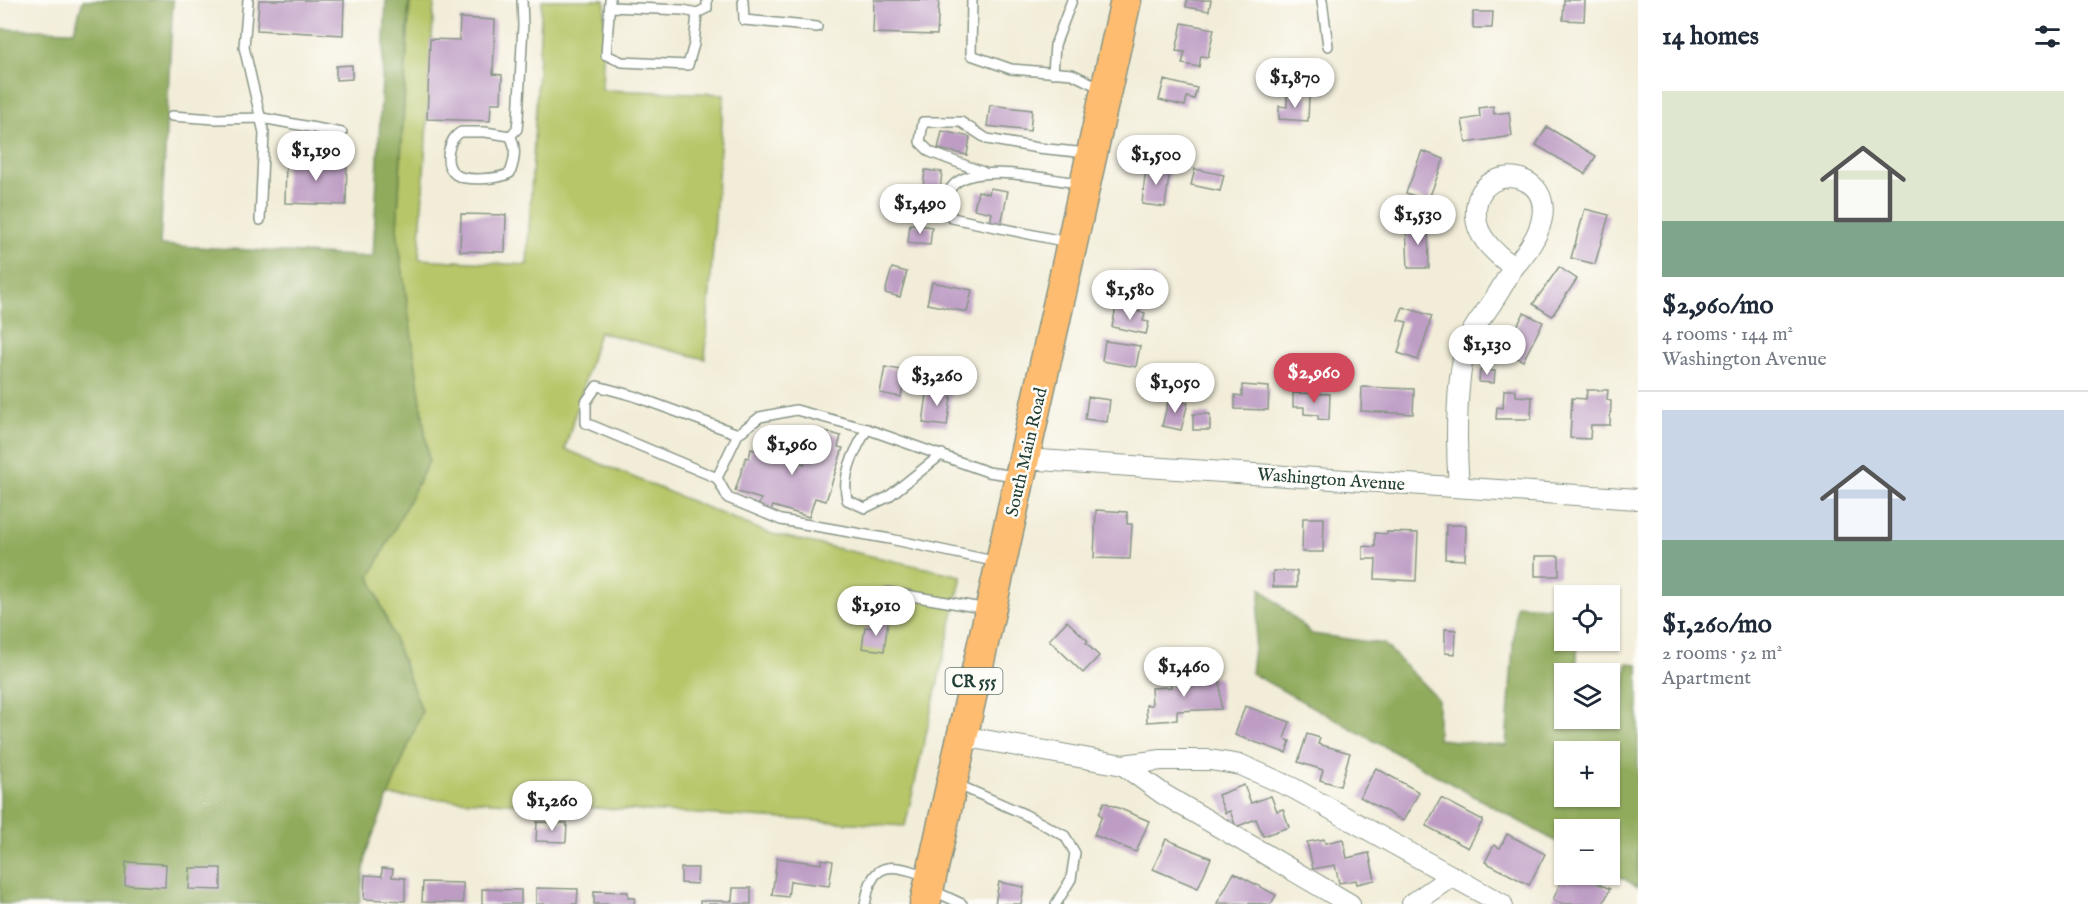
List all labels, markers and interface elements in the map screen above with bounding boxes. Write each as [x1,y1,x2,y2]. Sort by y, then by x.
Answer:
text: 14 homes [1662,20,1759,53]
icon: filters [2031,20,2064,53]
pin: $1,870 [1246,58,1344,109]
text: $1,870 [1270,65,1320,90]
icon: home [1809,130,1917,238]
pin: $1,190 [267,131,365,182]
pin: $1,500 [1107,135,1205,186]
text: $1,190 [291,138,341,163]
text: $1,500 [1131,142,1181,167]
pin: $1,490 [871,184,969,235]
text: $1,490 [894,191,946,216]
pin: $1,530 [1369,195,1467,246]
text: $1,530 [1394,202,1442,227]
pin: $1,580 [1081,270,1179,321]
text: $1,580 [1106,277,1154,302]
text: $2,960/mo [1662,289,1773,322]
text: 4 rooms · 144 m² [1662,322,1793,347]
pin: $1,130 [1438,325,1536,376]
text: $1,130 [1463,332,1511,357]
text: Washington Avenue [1662,347,1827,372]
pin: $2,960 [1265,353,1363,404]
pin: $3,260 [888,356,986,407]
text: $2,960 [1288,360,1340,385]
text: $3,260 [911,363,963,388]
pin: $1,050 [1126,363,1224,414]
text: $1,050 [1150,370,1200,395]
street label: South Main Road [1001,385,1054,519]
pin: $1,960 [743,425,841,476]
text: $1,960 [767,432,817,457]
icon: home [1809,449,1917,557]
street label: Washington Avenue [1256,464,1406,497]
map controls [1554,585,1620,885]
button: locate [1554,585,1620,651]
pin: $1,910 [827,586,925,637]
text: $1,910 [851,593,901,618]
text: $1,260/mo [1662,608,1772,641]
text: 2 rooms · 52 m² [1662,641,1782,666]
pin: $1,460 [1135,647,1233,698]
text: $1,460 [1158,654,1210,679]
button: layers [1554,663,1620,729]
text: Apartment [1662,666,1751,691]
road number: CR 555 [946,668,1002,694]
button: + [1554,741,1620,807]
pin: $1,260 [503,781,601,832]
text: $1,260 [526,788,578,813]
button: − [1554,819,1620,885]

